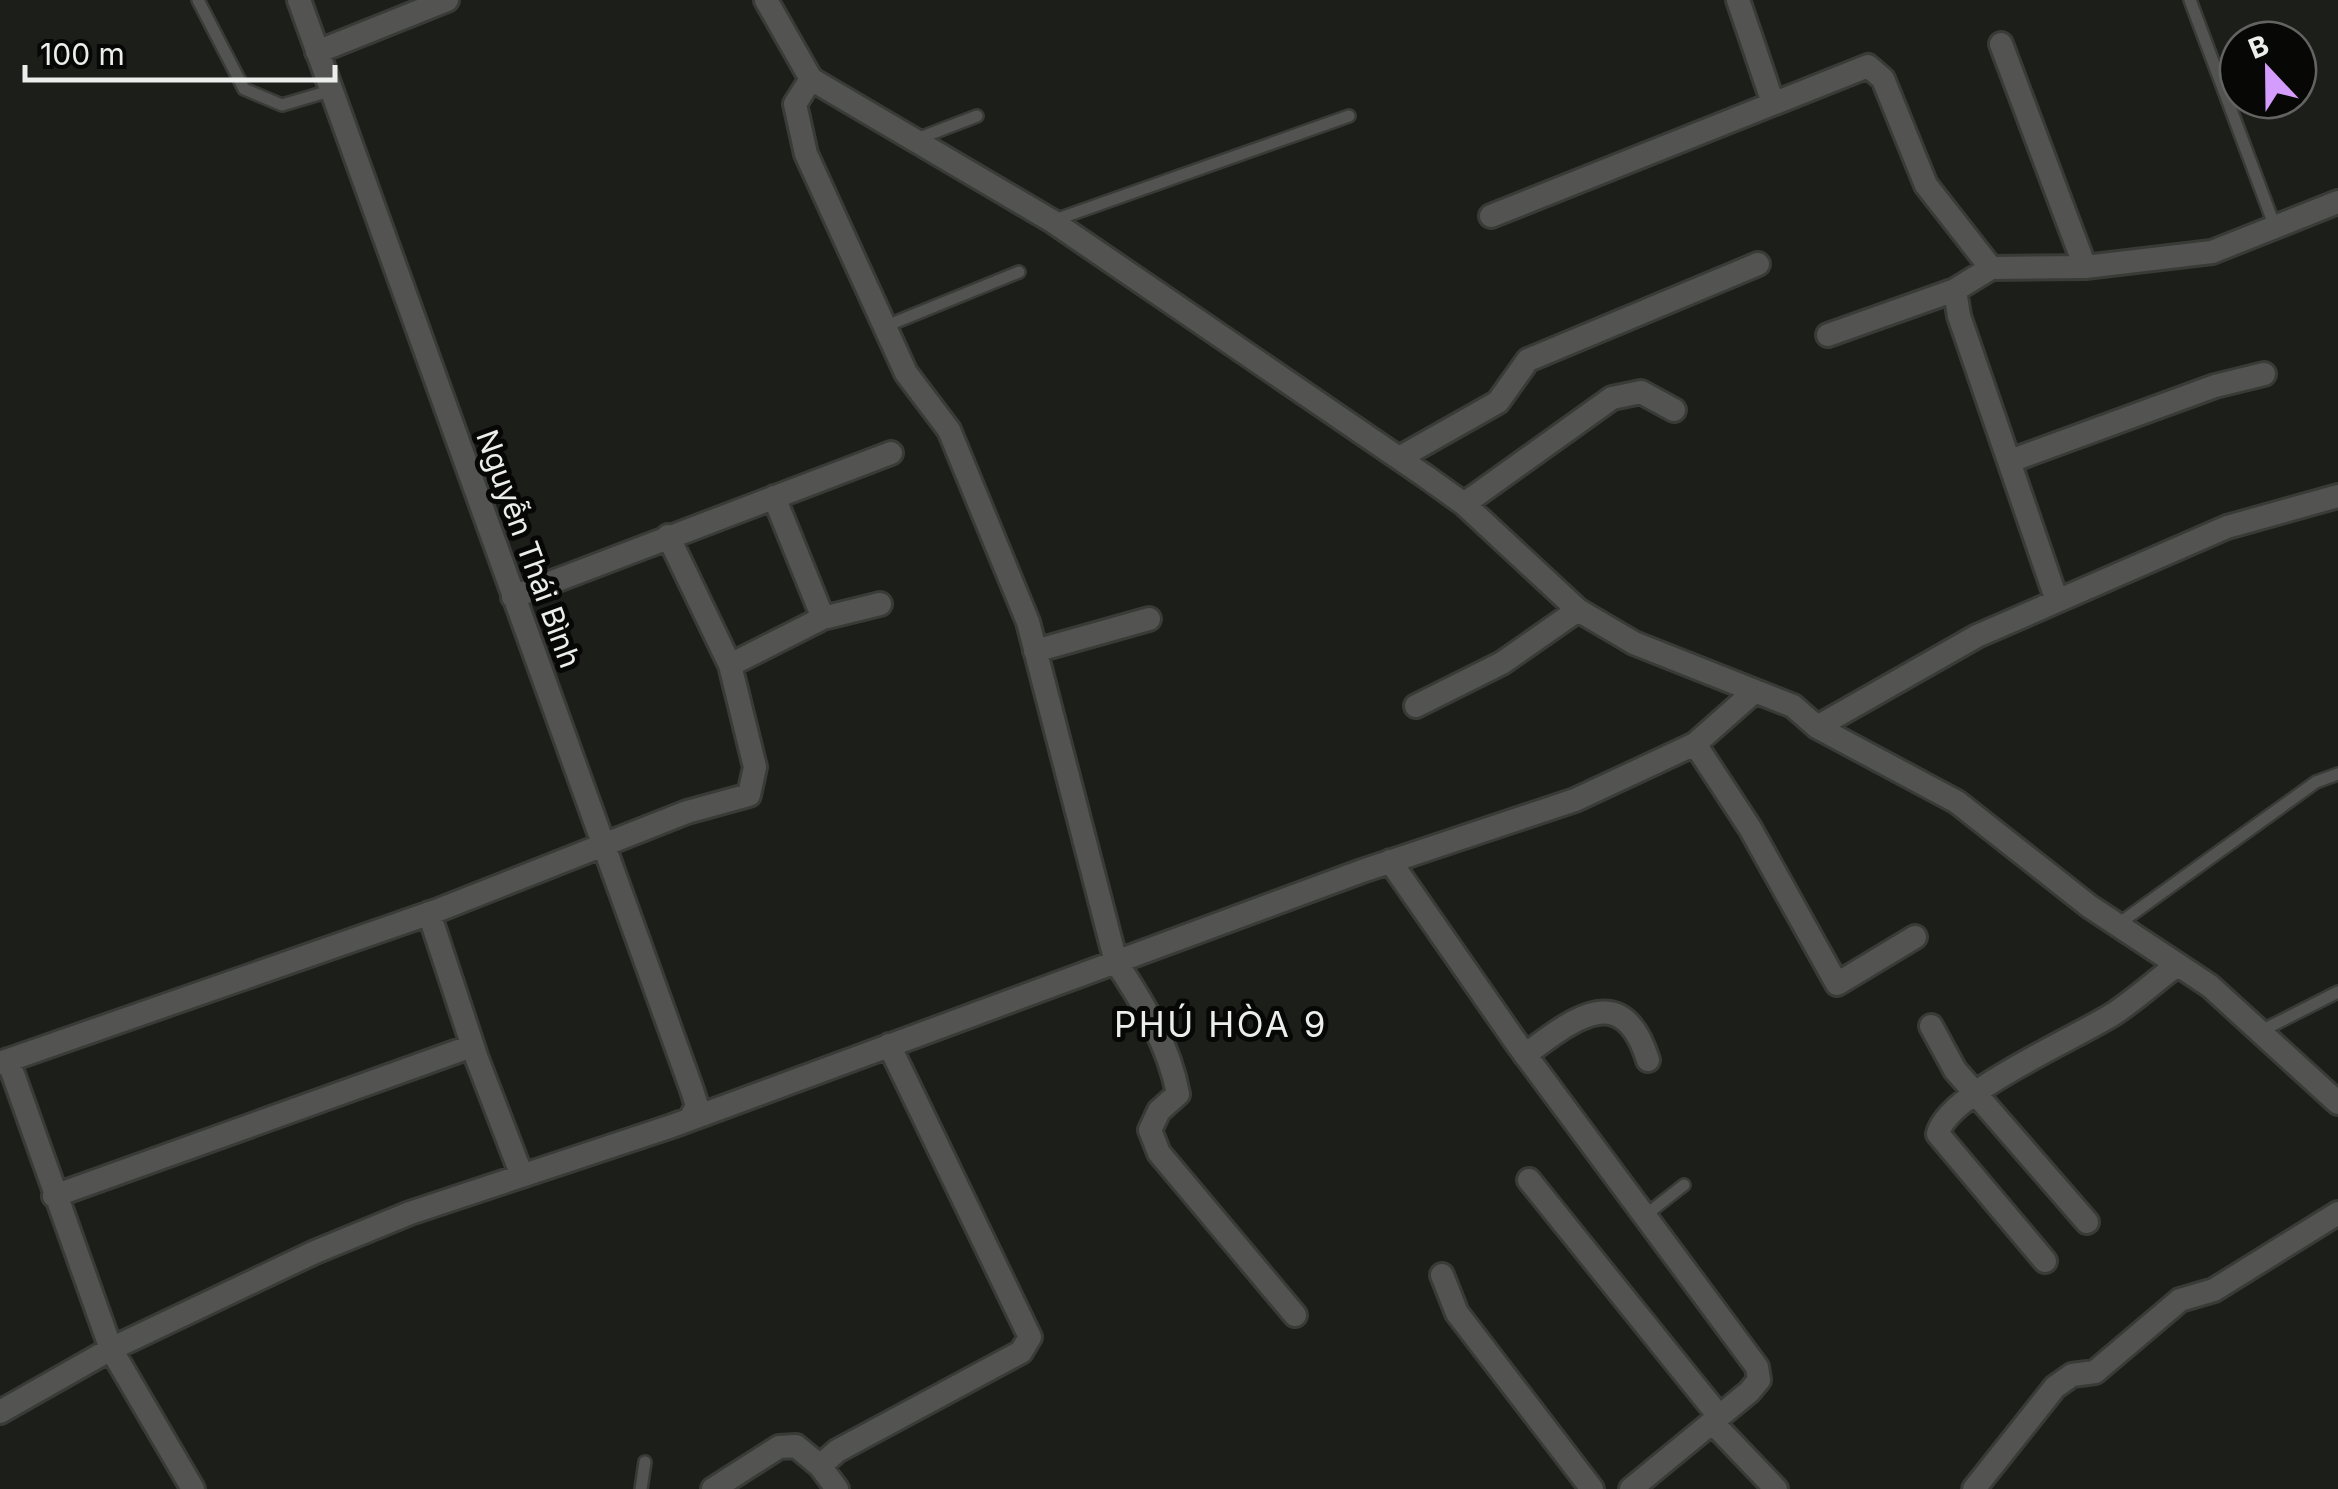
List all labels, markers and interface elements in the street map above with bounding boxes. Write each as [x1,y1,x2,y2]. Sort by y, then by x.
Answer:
scale bar [25,20,335,82]
north arrow [2218,20,2318,120]
text: B [2244,28,2274,66]
text: 100 m [40,36,125,72]
street label: Nguyễn Thái Bình [469,425,589,673]
district label: PHÚ HÒA 9 [1114,1003,1328,1045]

